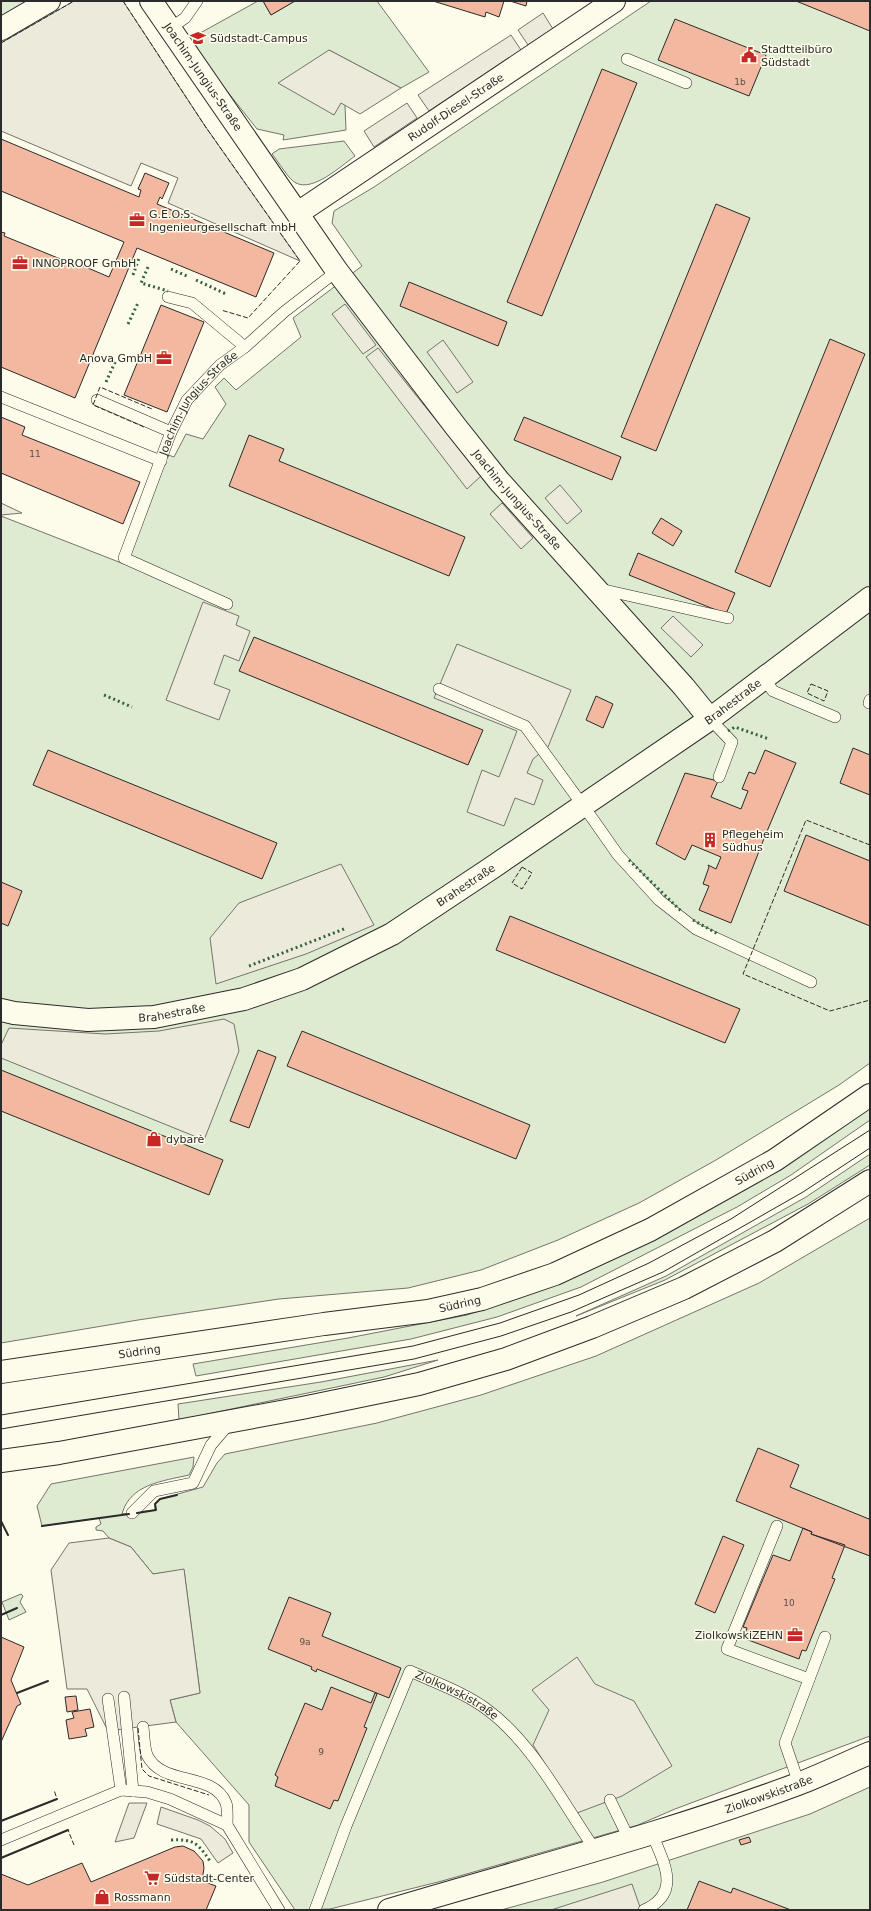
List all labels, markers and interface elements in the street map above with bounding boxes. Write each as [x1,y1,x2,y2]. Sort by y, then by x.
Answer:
street label: Joachim-Jungius-Straße [161,19,245,134]
school or university icon: Südstadt-Campus [189,29,207,47]
place label: Südstadt-Campus [210,32,308,45]
place label: Stadtteilbüro Südstadt [761,43,833,69]
public building icon: Stadtteilbüro Südstadt [740,46,758,64]
street label: Rudolf-Diesel-Straße [405,70,506,144]
house number: 1b [734,77,746,87]
place label: G.E.O.S. Ingenieurgesellschaft mbH [149,208,296,234]
office icon: G.E.O.S. Ingenieurgesellschaft mbH [128,211,146,229]
office icon: INNOPROOF GmbH [11,254,29,272]
place label: INNOPROOF GmbH [32,257,136,270]
street label: Joachim-Jungius-Straße [156,348,240,458]
office icon: Anova GmbH [155,349,173,367]
place label: Anova GmbH [80,352,152,365]
street label: Joachim-Jungius-Straße [469,446,564,553]
house number: 11 [29,449,41,459]
street label: Brahestraße [702,676,764,727]
place label: Pflegeheim Südhus [722,828,784,854]
building icon: Pflegeheim Südhus [701,831,719,849]
street label: Brahestraße [434,861,498,909]
street label: Brahestraße [138,1000,207,1024]
shop icon: dybarè [145,1130,163,1148]
place label: dybarè [166,1133,204,1146]
street label: Südring [733,1156,776,1188]
street label: Südring [438,1293,482,1315]
street label: Südring [117,1342,161,1361]
house number: 10 [783,1598,795,1608]
office icon: ZiolkowskiZEHN [786,1626,804,1644]
place label: ZiolkowskiZEHN [695,1629,783,1642]
house number: 9a [299,1637,311,1647]
street label: Ziolkowskistraße [413,1668,501,1722]
house number: 9 [318,1747,324,1757]
street label: Ziolkowskistraße [723,1772,815,1816]
supermarket icon: Südstadt-Center [143,1869,161,1887]
place label: Südstadt-Center [164,1872,254,1885]
shop icon: Rossmann [93,1888,111,1906]
place label: Rossmann [114,1891,171,1904]

